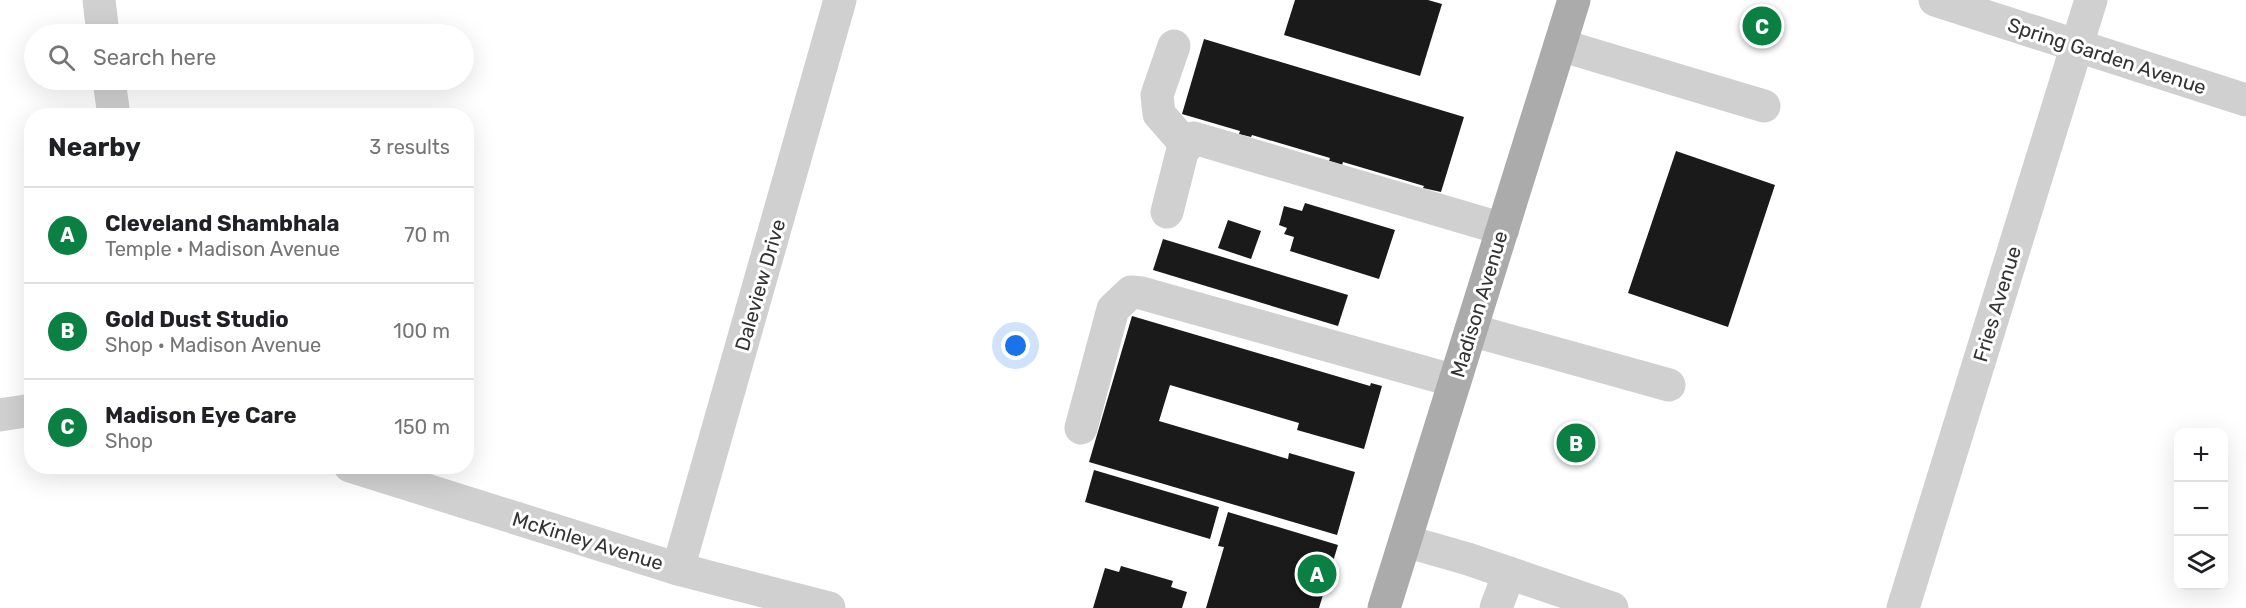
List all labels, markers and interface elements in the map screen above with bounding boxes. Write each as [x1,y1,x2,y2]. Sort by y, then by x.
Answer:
pin: C [1742,3,1782,48]
street label: Spring Garden Avenue [2005,13,2209,99]
search box [24,24,474,90]
icon: search [45,41,78,74]
text: Search here [93,44,216,71]
text: Nearby [48,132,141,163]
text: 3 results [369,135,450,159]
text: Cleveland Shambhala [105,210,340,237]
street label: Daleview Drive [730,216,790,354]
text: A [60,223,75,247]
text: 70 m [404,223,450,247]
street label: Madison Avenue [1445,228,1513,380]
text: Temple · Madison Avenue [105,237,340,261]
street label: Fries Avenue [1968,243,2026,365]
text: Gold Dust Studio [105,306,289,333]
text: B [60,319,75,343]
text: 100 m [393,319,450,343]
your location [1001,331,1030,360]
text: Shop · Madison Avenue [105,333,321,357]
text: Madison Eye Care [105,402,296,429]
text: C [60,415,75,439]
text: 150 m [394,415,450,439]
pin: B [1556,420,1596,466]
map controls [2174,428,2228,590]
button: + [2174,428,2228,482]
text: Shop [105,429,153,453]
button: − [2174,482,2228,536]
street label: McKinley Avenue [510,507,666,575]
button: layers [2174,536,2228,590]
pin: A [1298,552,1336,596]

